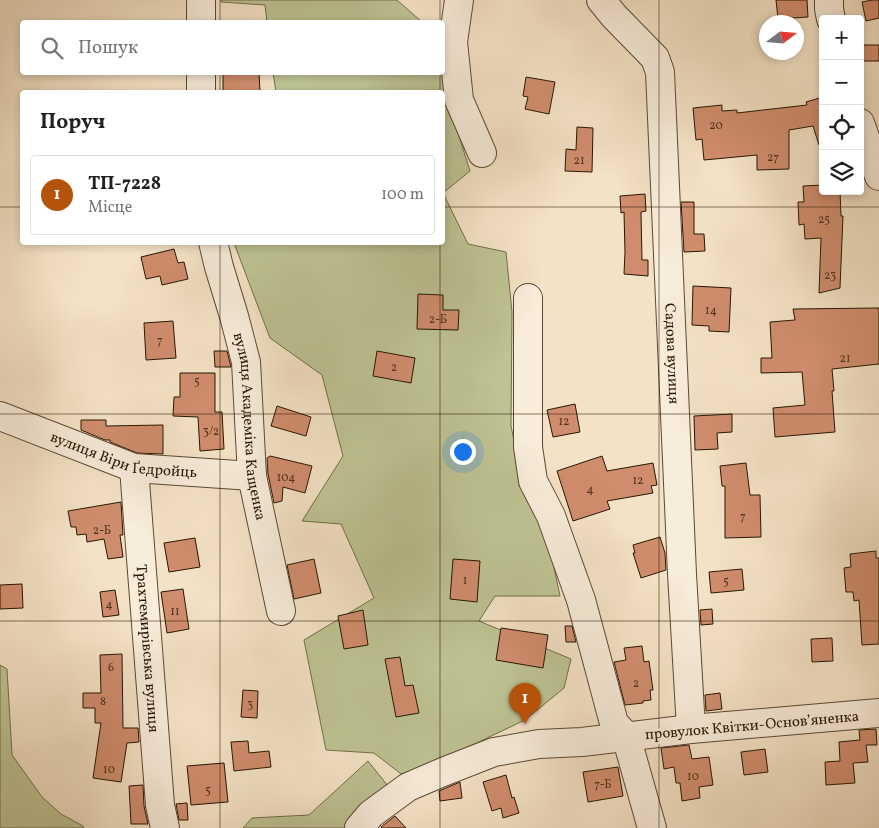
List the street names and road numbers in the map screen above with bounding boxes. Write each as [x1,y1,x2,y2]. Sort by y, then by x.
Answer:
street label: Садова вулиця [658,303,684,405]
street label: вулиця Академіка Кащенка [227,330,270,523]
street label: вулиця Віри Ґедройць [47,428,198,484]
street label: Трахтемирівська вулиця [129,564,163,734]
street label: провулок Квітки-Основʼяненка [644,707,860,746]

